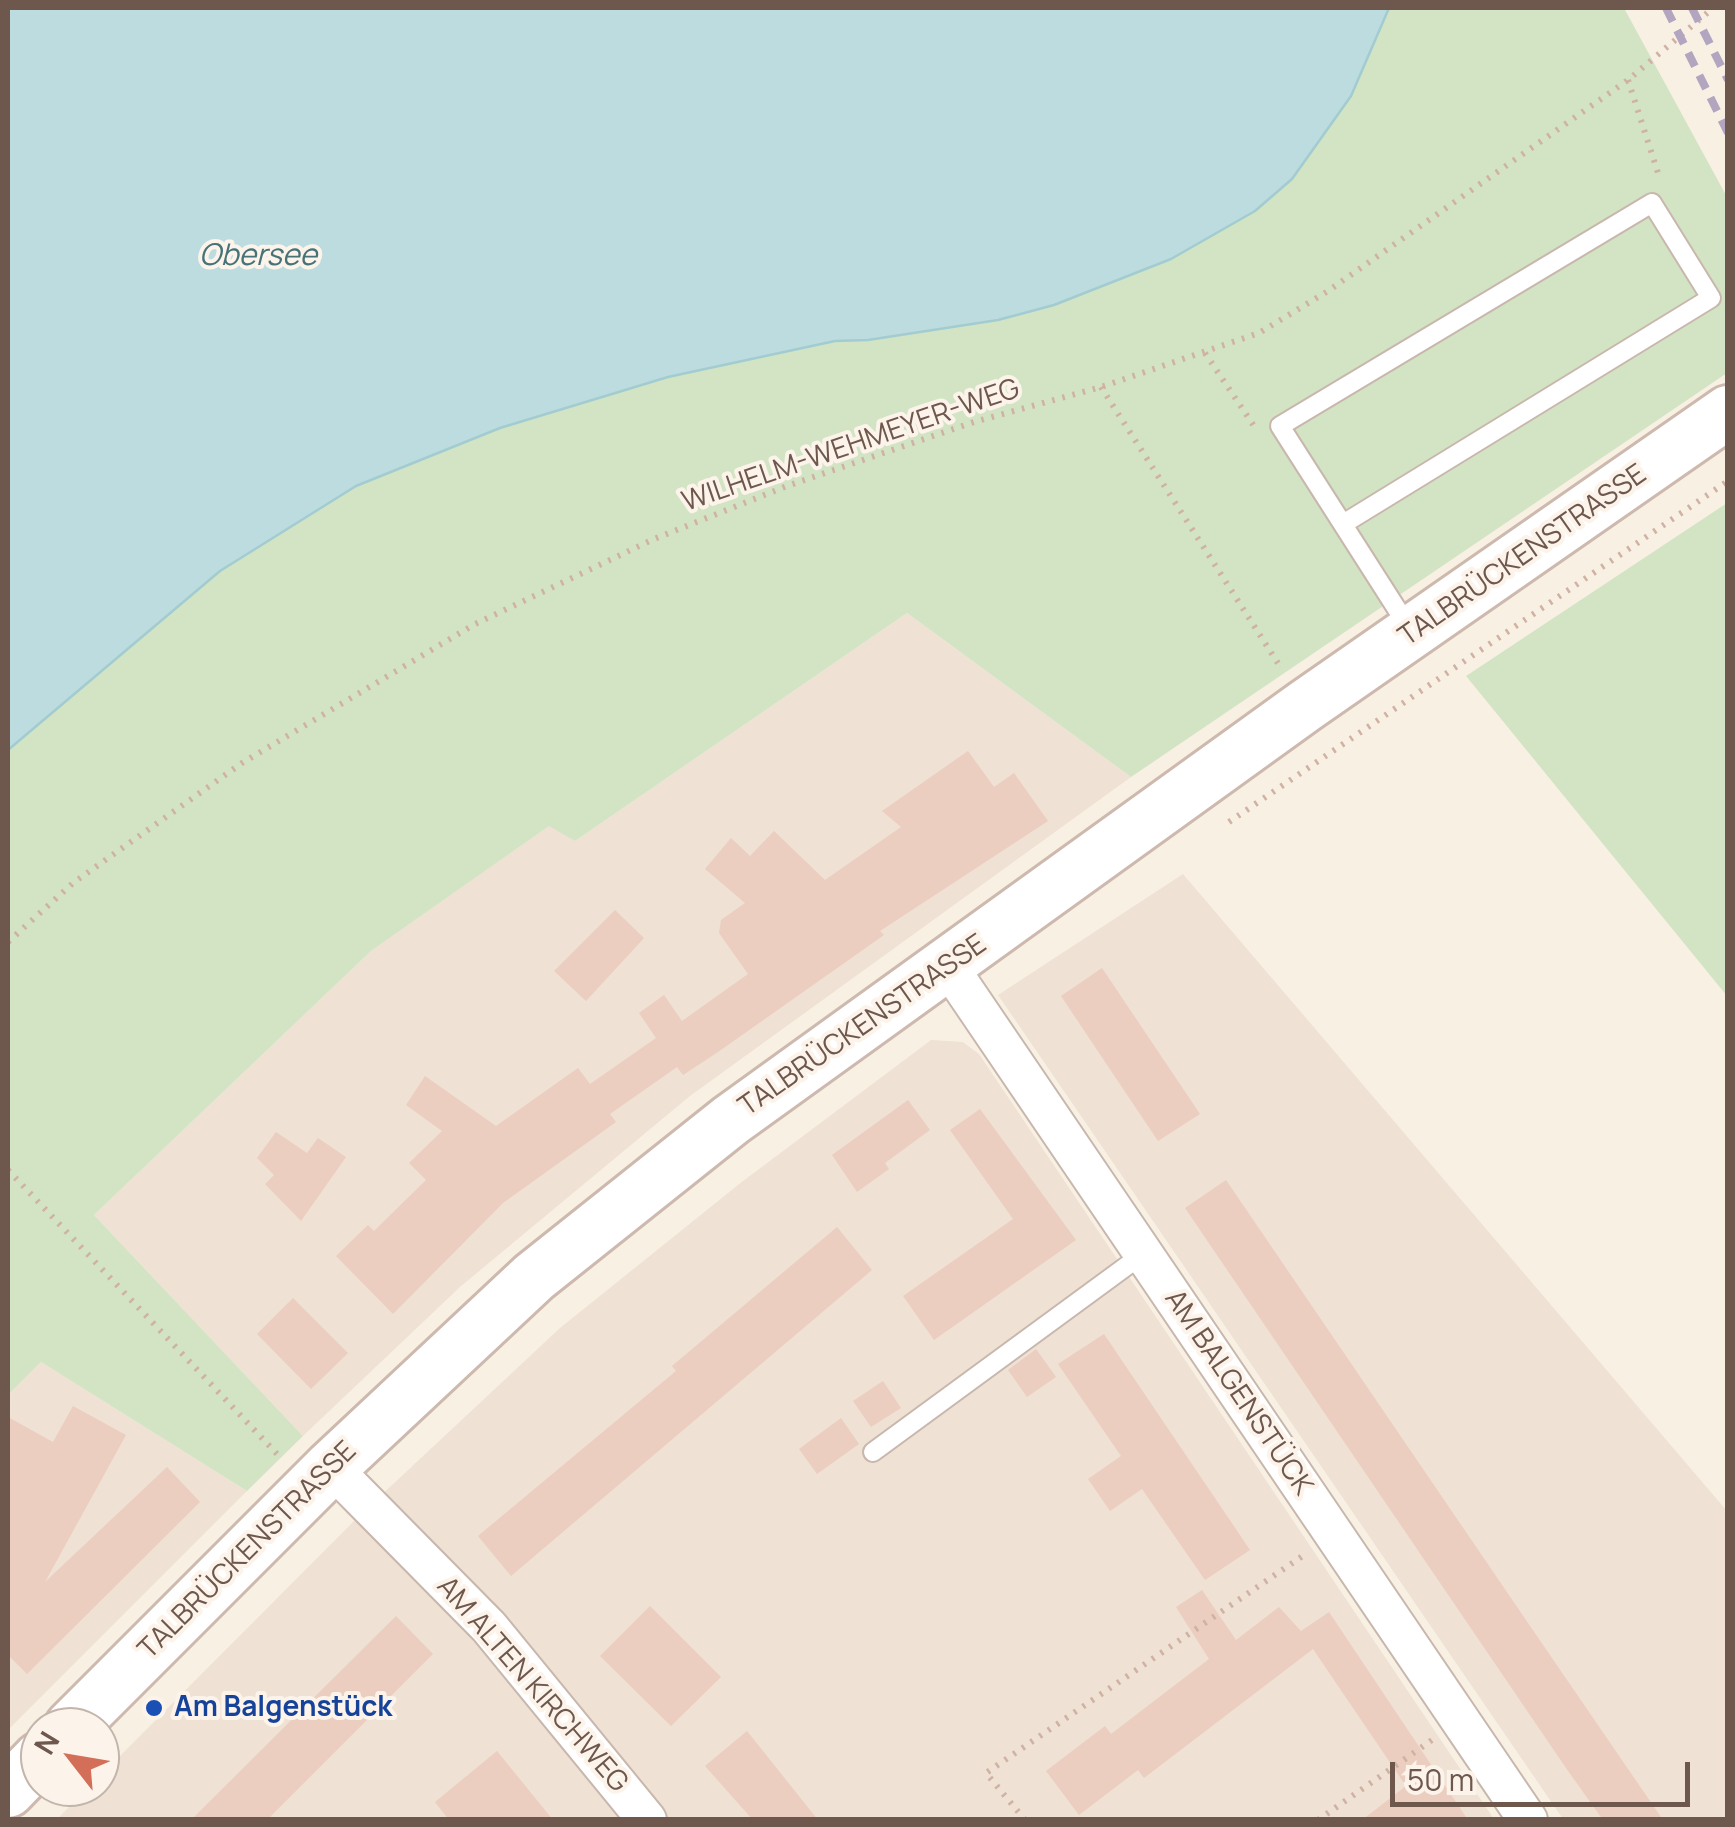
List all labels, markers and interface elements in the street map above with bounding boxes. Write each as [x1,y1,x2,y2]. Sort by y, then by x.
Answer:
water label: Obersee [199,239,317,275]
street label: WILHELM-WEHMEYER-WEG [678,372,1024,520]
street label: TALBRÜCKENSTRASSE [1393,458,1653,654]
street label: TALBRÜCKENSTRASSE [733,928,993,1124]
street label: AM BALGENSTÜCK [1157,1284,1319,1502]
street label: TALBRÜCKENSTRASSE [132,1435,364,1667]
street label: AM ALTEN KIRCHWEG [429,1570,635,1800]
place label: Am Balgenstück [174,1691,392,1725]
marker: Am Balgenstück [143,1697,165,1719]
north arrow [20,1707,120,1807]
text: N [25,1724,67,1761]
scale bar [1395,1742,1695,1804]
text: 50 m [1407,1759,1474,1800]

